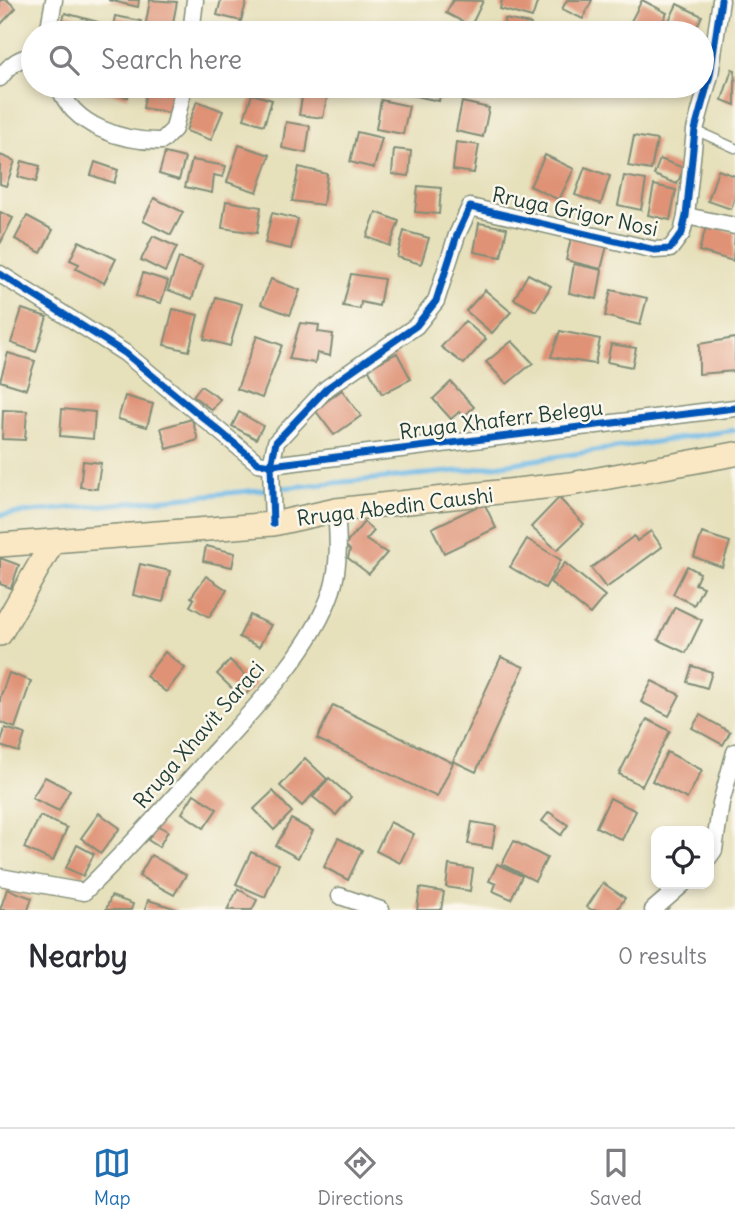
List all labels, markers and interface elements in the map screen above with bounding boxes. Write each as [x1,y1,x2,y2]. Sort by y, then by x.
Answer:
search box [21,21,714,98]
icon: search [45,41,83,79]
text: Search here [101,43,242,76]
street label: Rruga Grigor Nosi [490,181,660,242]
street label: Rruga Xhaferr Belegu [398,394,604,445]
street label: Rruga Abedin Caushi [295,481,495,532]
street label: Rruga Xhavit Saraci [127,656,270,814]
map controls [651,826,714,889]
button: locate [651,826,714,889]
text: Nearby [28,937,128,975]
text: 0 results [618,941,707,970]
tab: Map [93,1144,131,1210]
tab: Directions [318,1144,403,1210]
tab: Saved [590,1144,642,1210]

